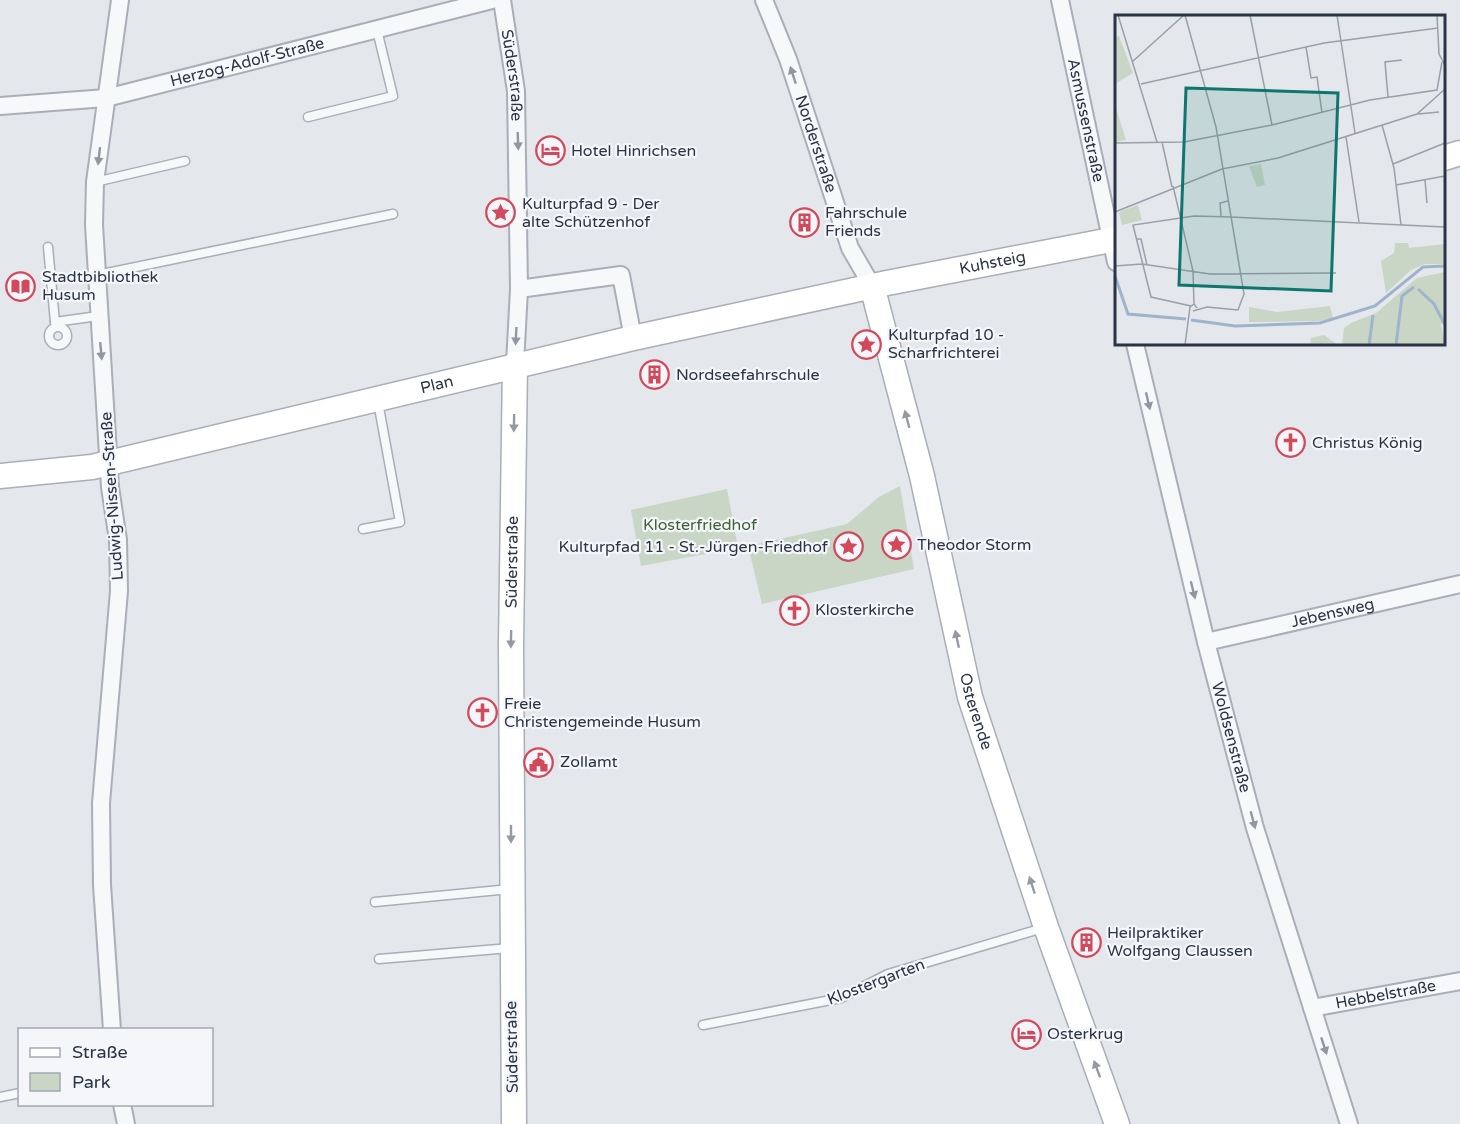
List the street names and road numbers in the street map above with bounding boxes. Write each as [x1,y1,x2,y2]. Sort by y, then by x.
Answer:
street label: Süderstraße [497,28,526,121]
street label: Herzog-Adolf-Straße [168,33,326,91]
street label: Asmussenstraße [1063,57,1109,184]
street label: Norderstraße [791,93,841,195]
street label: Kuhsteig [958,247,1027,279]
street label: Plan [418,371,455,398]
street label: Ludwig-Nissen-Straße [96,411,128,581]
street label: Süderstraße [502,516,523,608]
street label: Jebensweg [1289,594,1376,632]
street label: Osterende [955,671,997,752]
street label: Woldsenstraße [1207,680,1255,795]
street label: Klostergarten [824,954,928,1010]
street label: Hebbelstraße [1334,976,1438,1014]
street label: Süderstraße [501,1001,523,1093]

